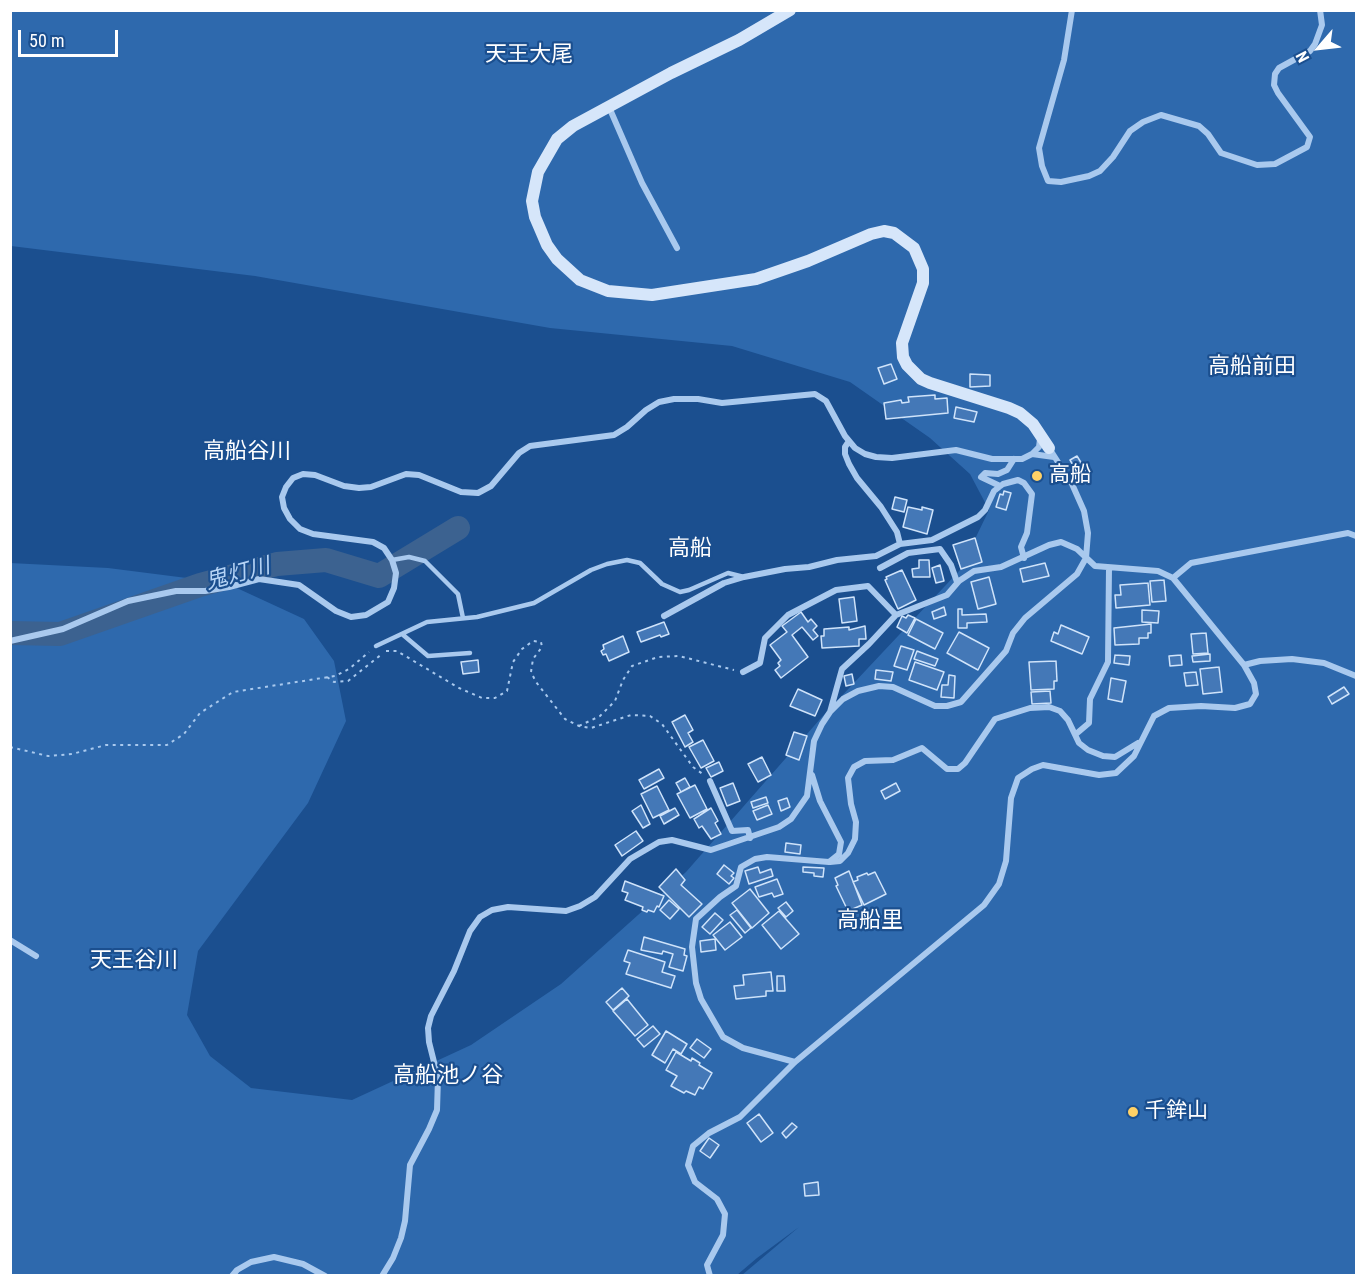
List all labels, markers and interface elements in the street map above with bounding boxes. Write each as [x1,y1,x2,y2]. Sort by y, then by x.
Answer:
scale bar [21,18,122,56]
north arrow [1289,18,1349,78]
text: 50 m [29,30,64,51]
district label: 天王大尾 [485,42,573,68]
text: N [1292,48,1313,65]
district label: 高船前田 [1208,354,1296,380]
district label: 高船谷川 [203,439,291,465]
place label: 高船 [1049,463,1091,489]
marker: 高船 [1030,469,1044,483]
district label: 高船 [668,536,712,562]
water label: 鬼灯川 [203,554,273,596]
district label: 高船里 [837,908,903,934]
district label: 天王谷川 [90,948,178,974]
district label: 高船池ノ谷 [393,1063,503,1089]
place label: 千鉾山 [1145,1099,1208,1125]
marker: 千鉾山 [1126,1105,1140,1119]

